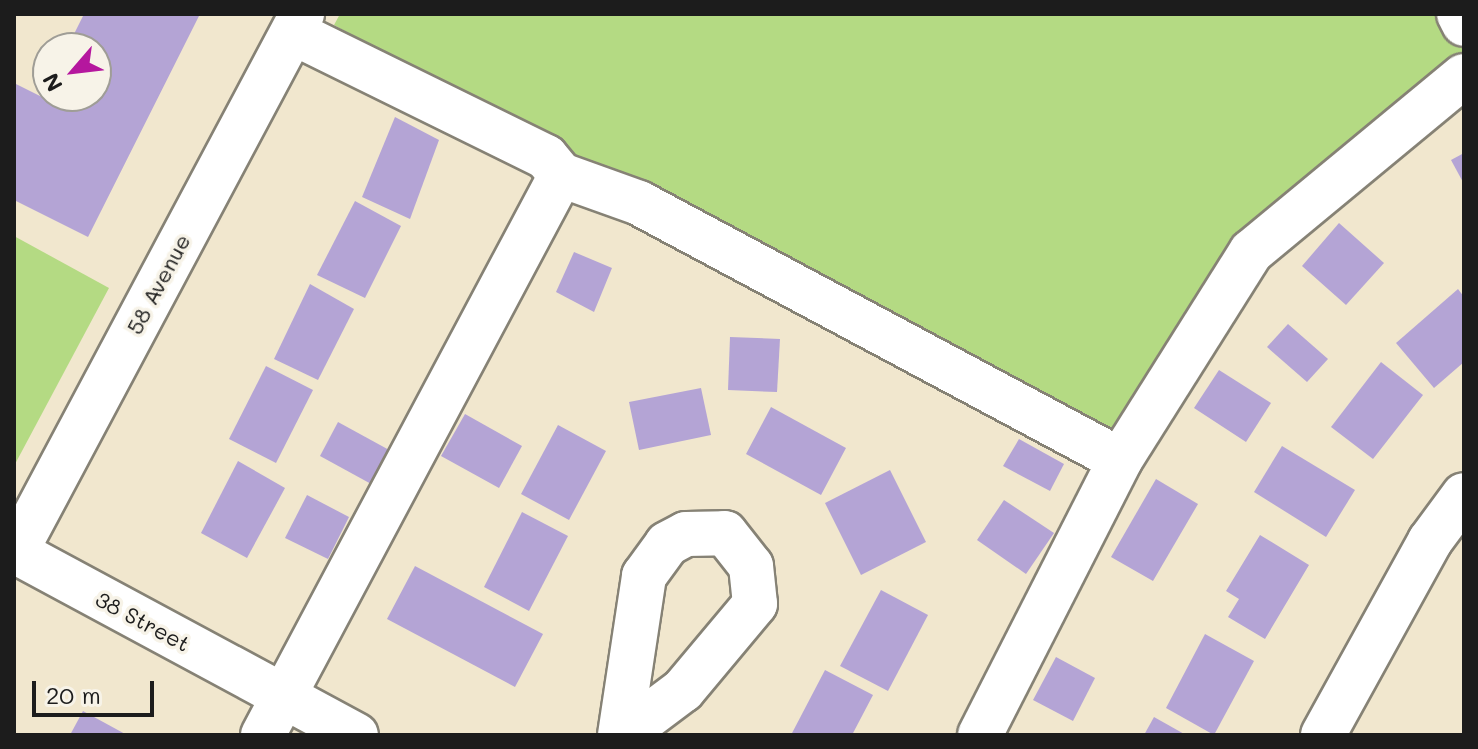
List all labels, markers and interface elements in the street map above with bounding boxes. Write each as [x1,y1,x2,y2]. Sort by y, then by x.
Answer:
north arrow [32,32,112,112]
text: N [35,68,69,97]
street label: 58 Avenue [121,230,195,338]
street label: 38 Street [91,585,195,657]
scale bar [36,665,158,715]
text: 20 m [46,679,101,710]

